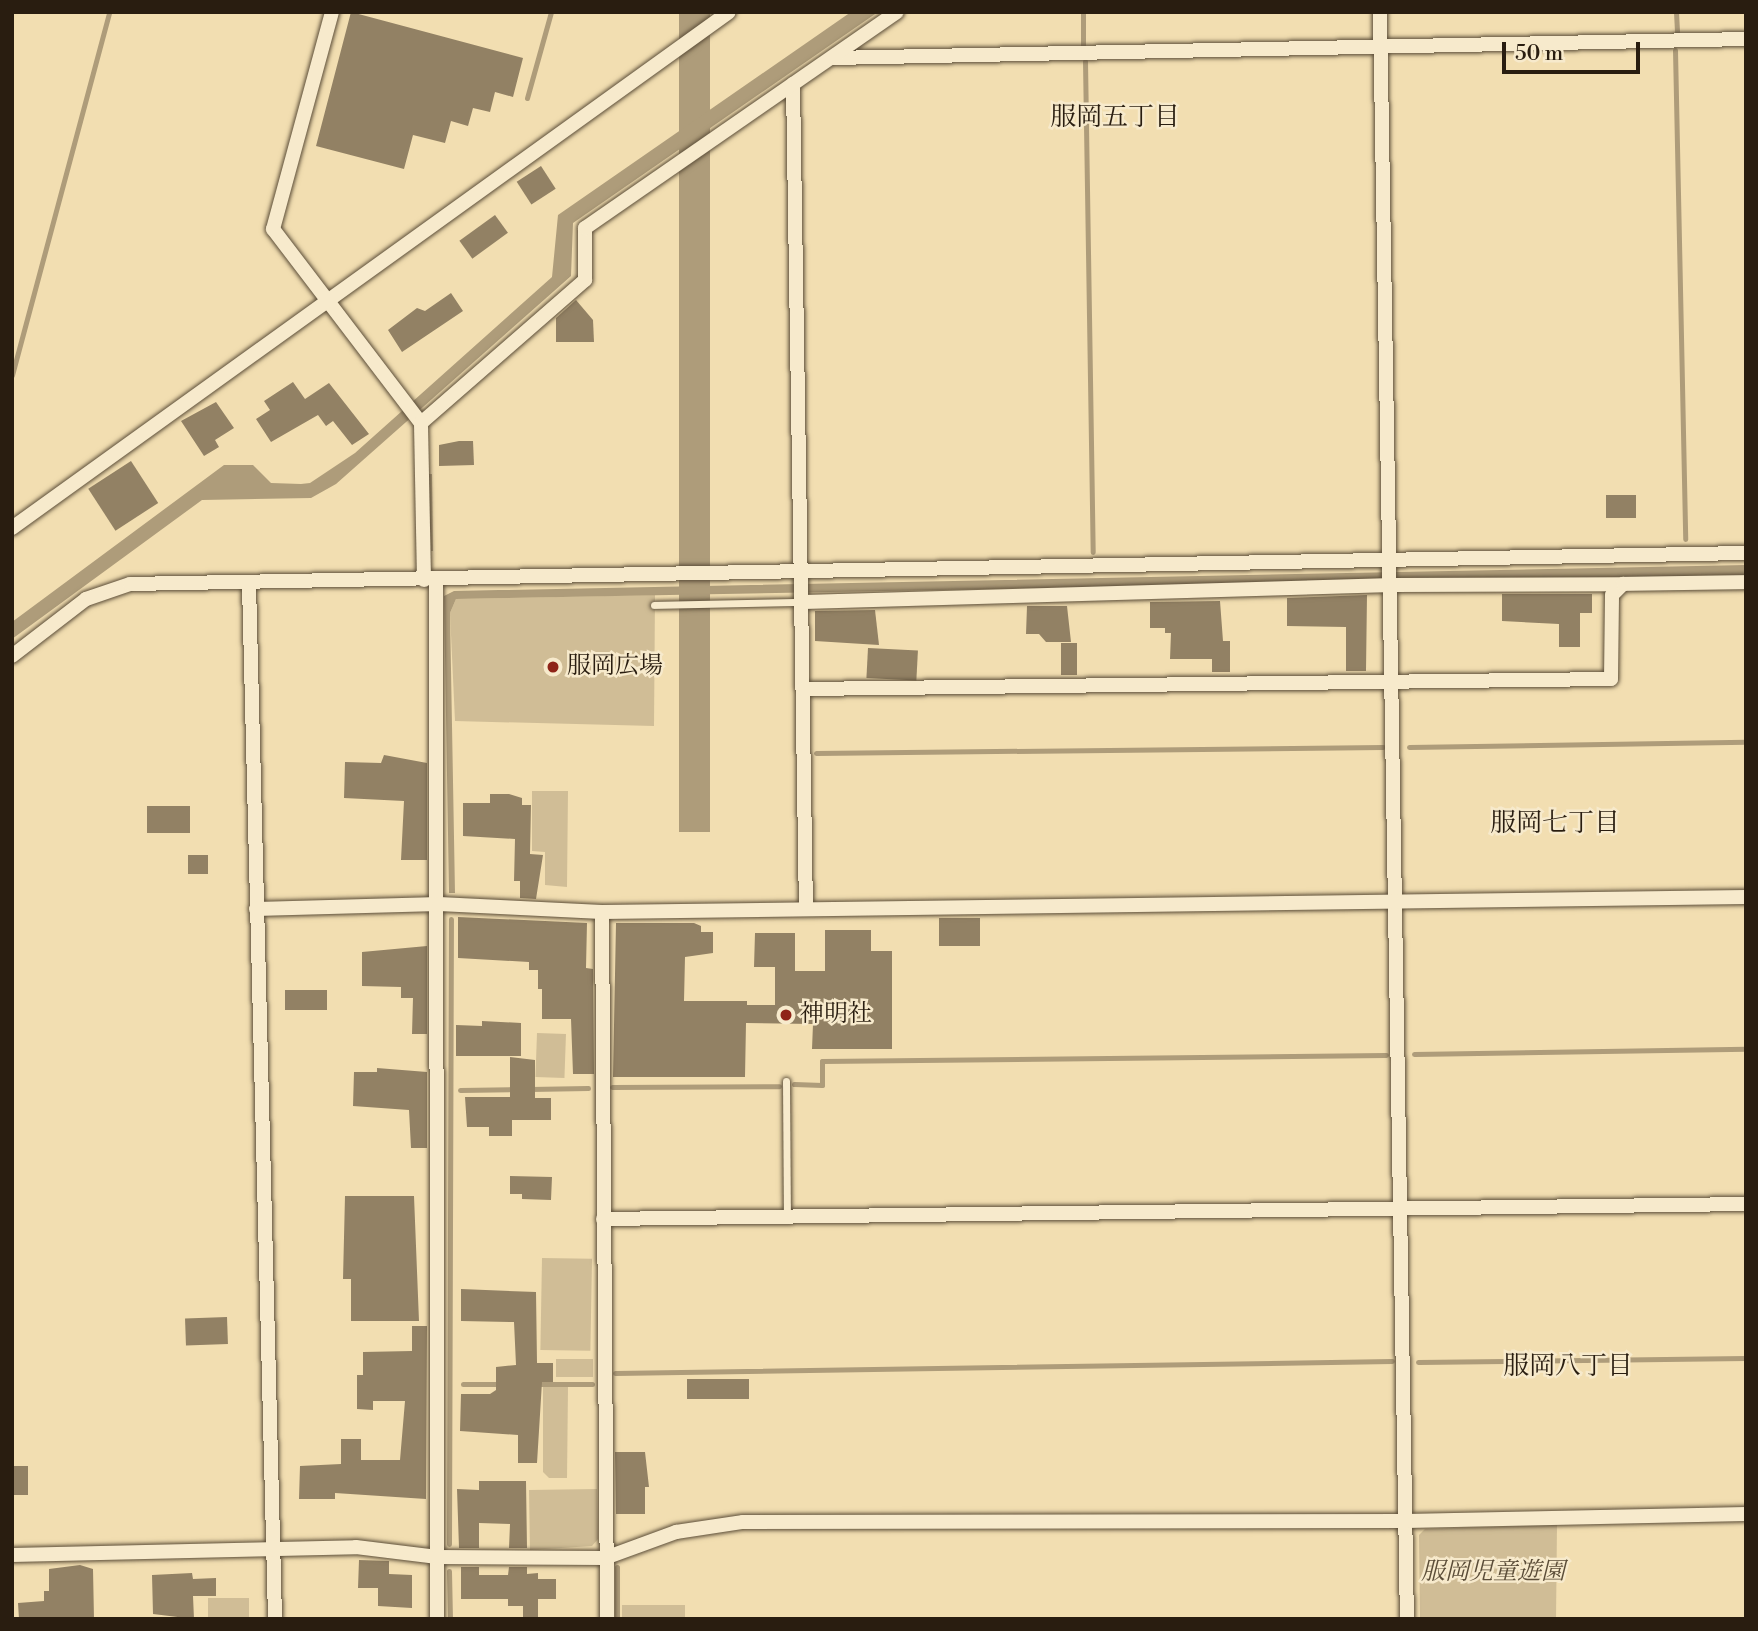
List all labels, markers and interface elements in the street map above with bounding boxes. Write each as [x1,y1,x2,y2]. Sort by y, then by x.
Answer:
scale bar [1506,28,1644,72]
text: 50 m [1515,41,1563,67]
district label: 服岡五丁目 [1050,102,1180,134]
place label: 服岡広場 [567,653,663,681]
marker: 服岡広場 [545,659,561,675]
district label: 服岡七丁目 [1490,808,1620,840]
place label: 神明社 [800,1001,872,1029]
marker: 神明社 [778,1007,794,1023]
district label: 服岡八丁目 [1503,1351,1633,1383]
park label: 服岡児童遊園 [1421,1559,1565,1587]

